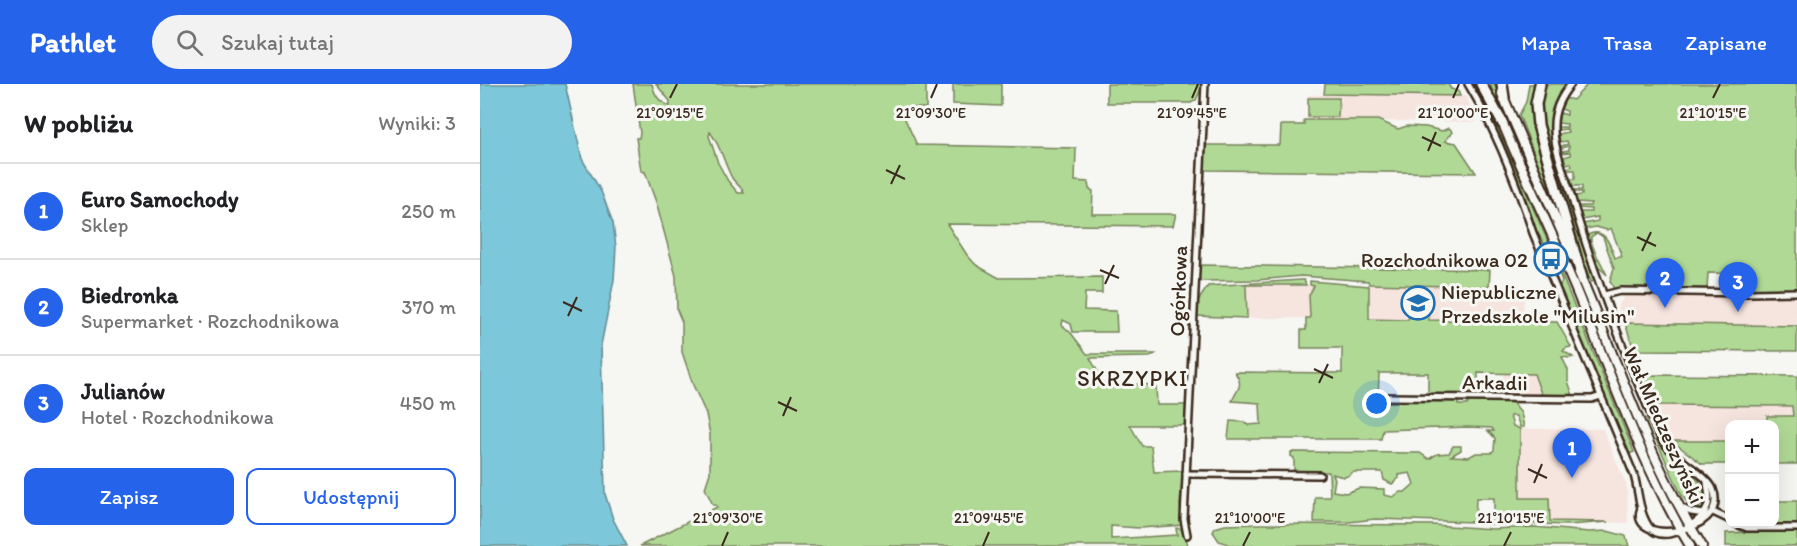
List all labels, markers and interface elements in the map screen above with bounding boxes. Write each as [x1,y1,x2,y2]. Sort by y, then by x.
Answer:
search box [152,15,572,69]
text: Pathlet [30,25,116,59]
icon: search [173,26,206,59]
text: Szukaj tutaj [221,29,334,56]
text: Mapa [1521,30,1570,55]
text: Trasa [1603,30,1652,55]
text: Zapisane [1685,30,1767,55]
text: 21°09'15"E [636,104,704,122]
text: 21°09'30"E [896,104,966,122]
text: 21°09'45"E [1157,104,1227,122]
text: 21°10'00"E [1418,104,1488,122]
text: 21°10'15"E [1680,104,1746,122]
text: W pobliżu [24,107,133,139]
text: Wyniki: 3 [378,111,456,135]
text: Euro Samochody [81,186,238,213]
text: 1 [39,199,48,223]
text: 250 m [401,199,456,223]
text: Sklep [81,213,128,237]
bus stop icon: Rozchodnikowa 02 [1533,241,1569,277]
street label: Ogórkowa [1164,245,1192,337]
place label: Rozchodnikowa 02 [1361,247,1528,272]
pin: 2 [1646,258,1684,308]
pin: 3 [1718,262,1758,312]
place label: Niepubliczne Przedszkole "Milusin" [1441,279,1635,328]
text: Biedronka [81,282,178,309]
school or university icon: Niepubliczne Przedszkole "Milusin" [1400,285,1436,321]
text: 2 [38,295,49,319]
text: 370 m [402,295,456,319]
text: Supermarket · Rozchodnikowa [81,309,339,333]
street label: Wał Miedzeszyński [1618,343,1710,507]
district label: SKRZYPKI [1077,365,1189,392]
street label: Arkadii [1462,369,1528,395]
text: Julianów [81,378,165,405]
your location [1362,389,1391,418]
text: 3 [38,391,49,415]
text: 450 m [400,391,456,415]
text: Hotel · Rozchodnikowa [81,405,273,429]
map controls [1725,420,1779,528]
button: + [1725,420,1779,474]
pin: 1 [1552,428,1592,478]
button: Zapisz [24,468,234,525]
button: Udostępnij [246,468,456,525]
button: − [1725,474,1779,528]
text: 21°09'30"E [693,509,763,527]
text: 21°09'45"E [954,509,1024,527]
text: 21°10'00"E [1215,509,1285,527]
text: 21°10'15"E [1478,509,1544,527]

